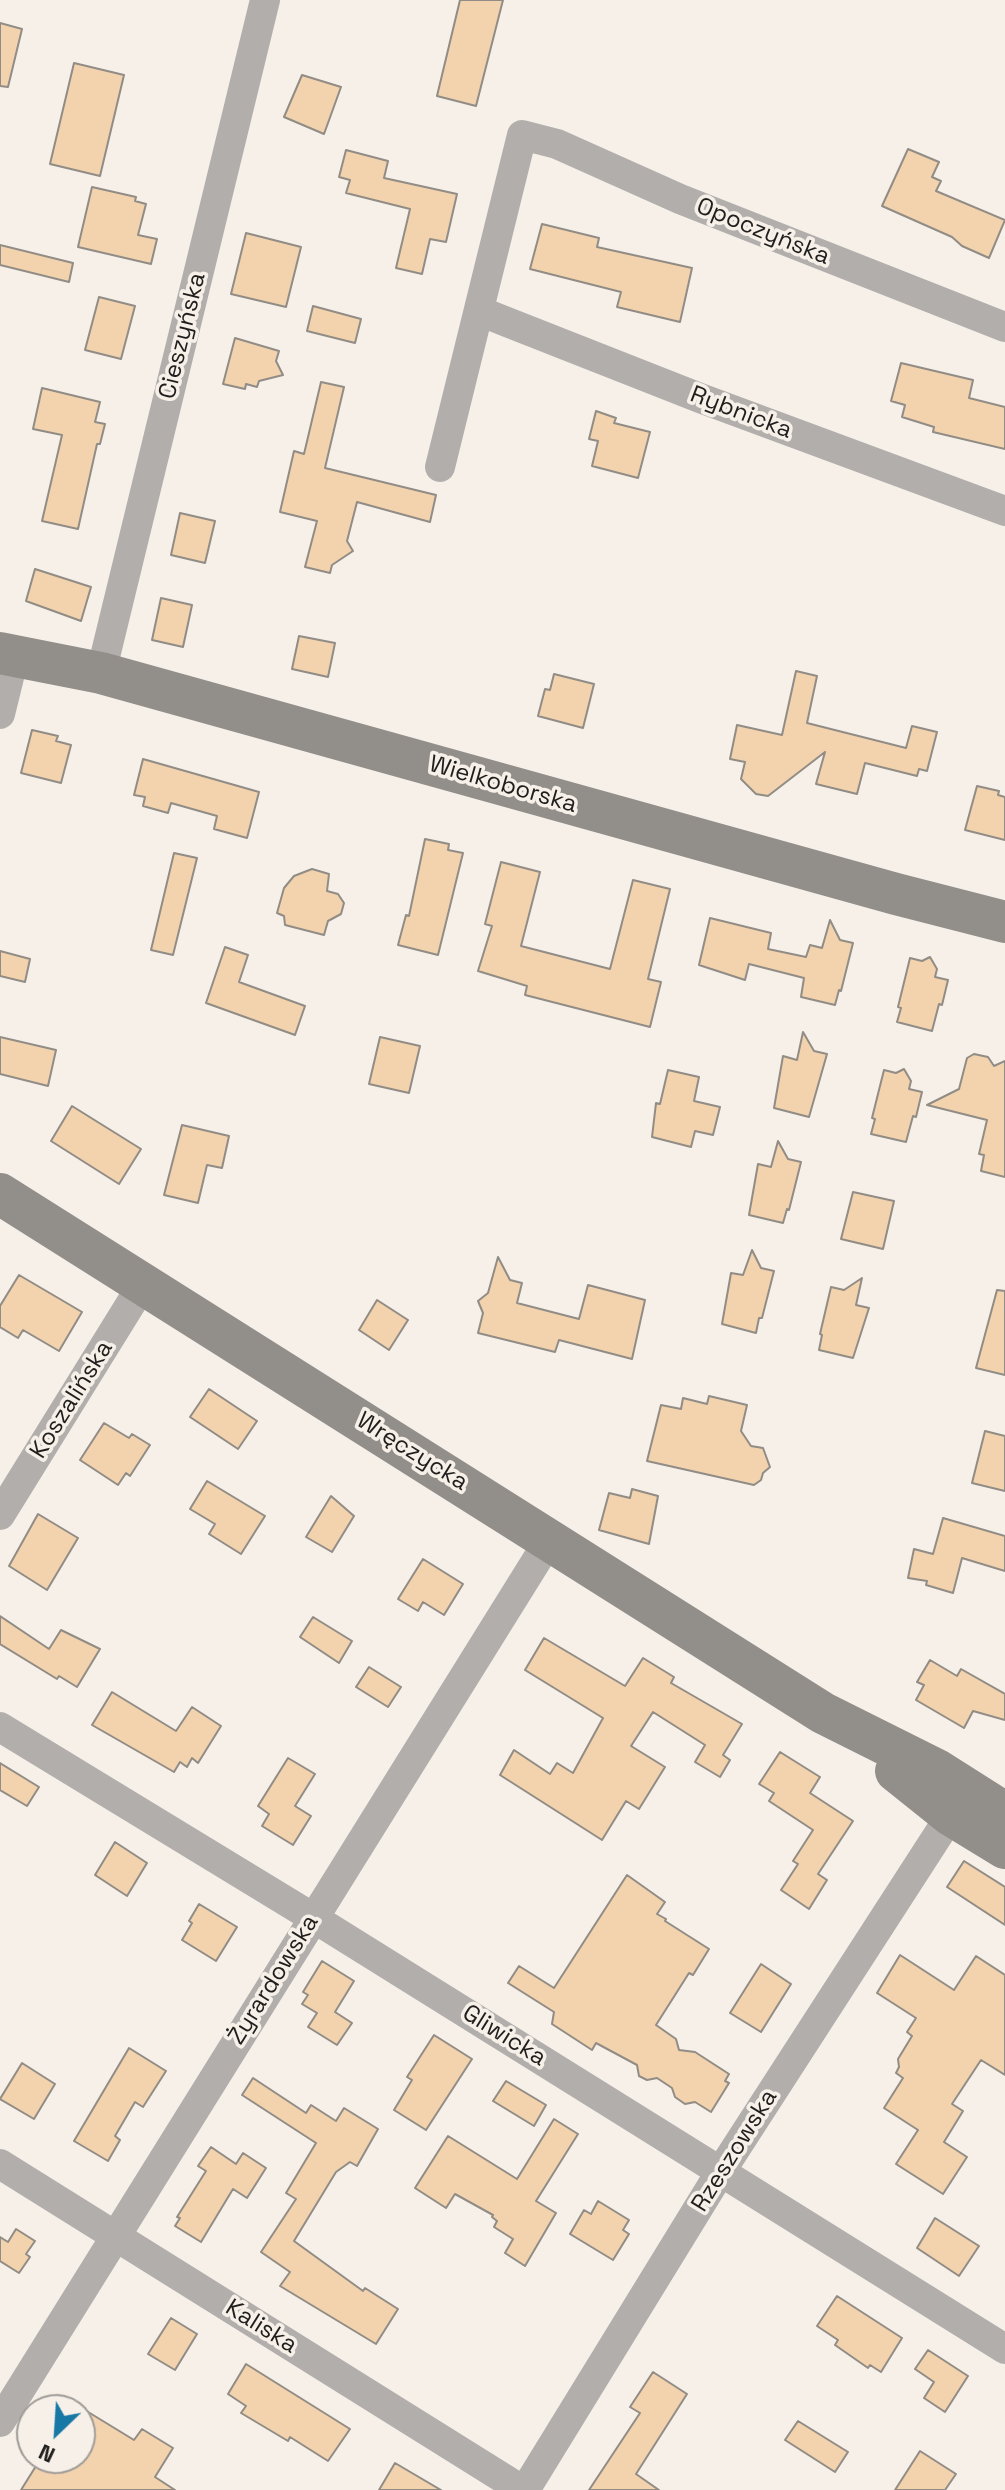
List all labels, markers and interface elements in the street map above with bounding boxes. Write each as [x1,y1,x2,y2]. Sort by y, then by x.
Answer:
street label: Opoczyńska [692,192,834,272]
street label: Cieszyńska [153,270,213,402]
street label: Rybnicka [686,380,796,446]
street label: Wielkoborska [426,750,580,820]
street label: Koszalińska [24,1336,120,1464]
street label: Wręczycka [351,1406,473,1498]
street label: Żyrardowska [223,1910,325,2050]
street label: Gliwicka [457,1999,551,2073]
street label: Rzeszowska [686,2084,784,2218]
street label: Kaliska [220,2294,302,2360]
north arrow [16,2394,96,2474]
text: N [34,2438,59,2470]

